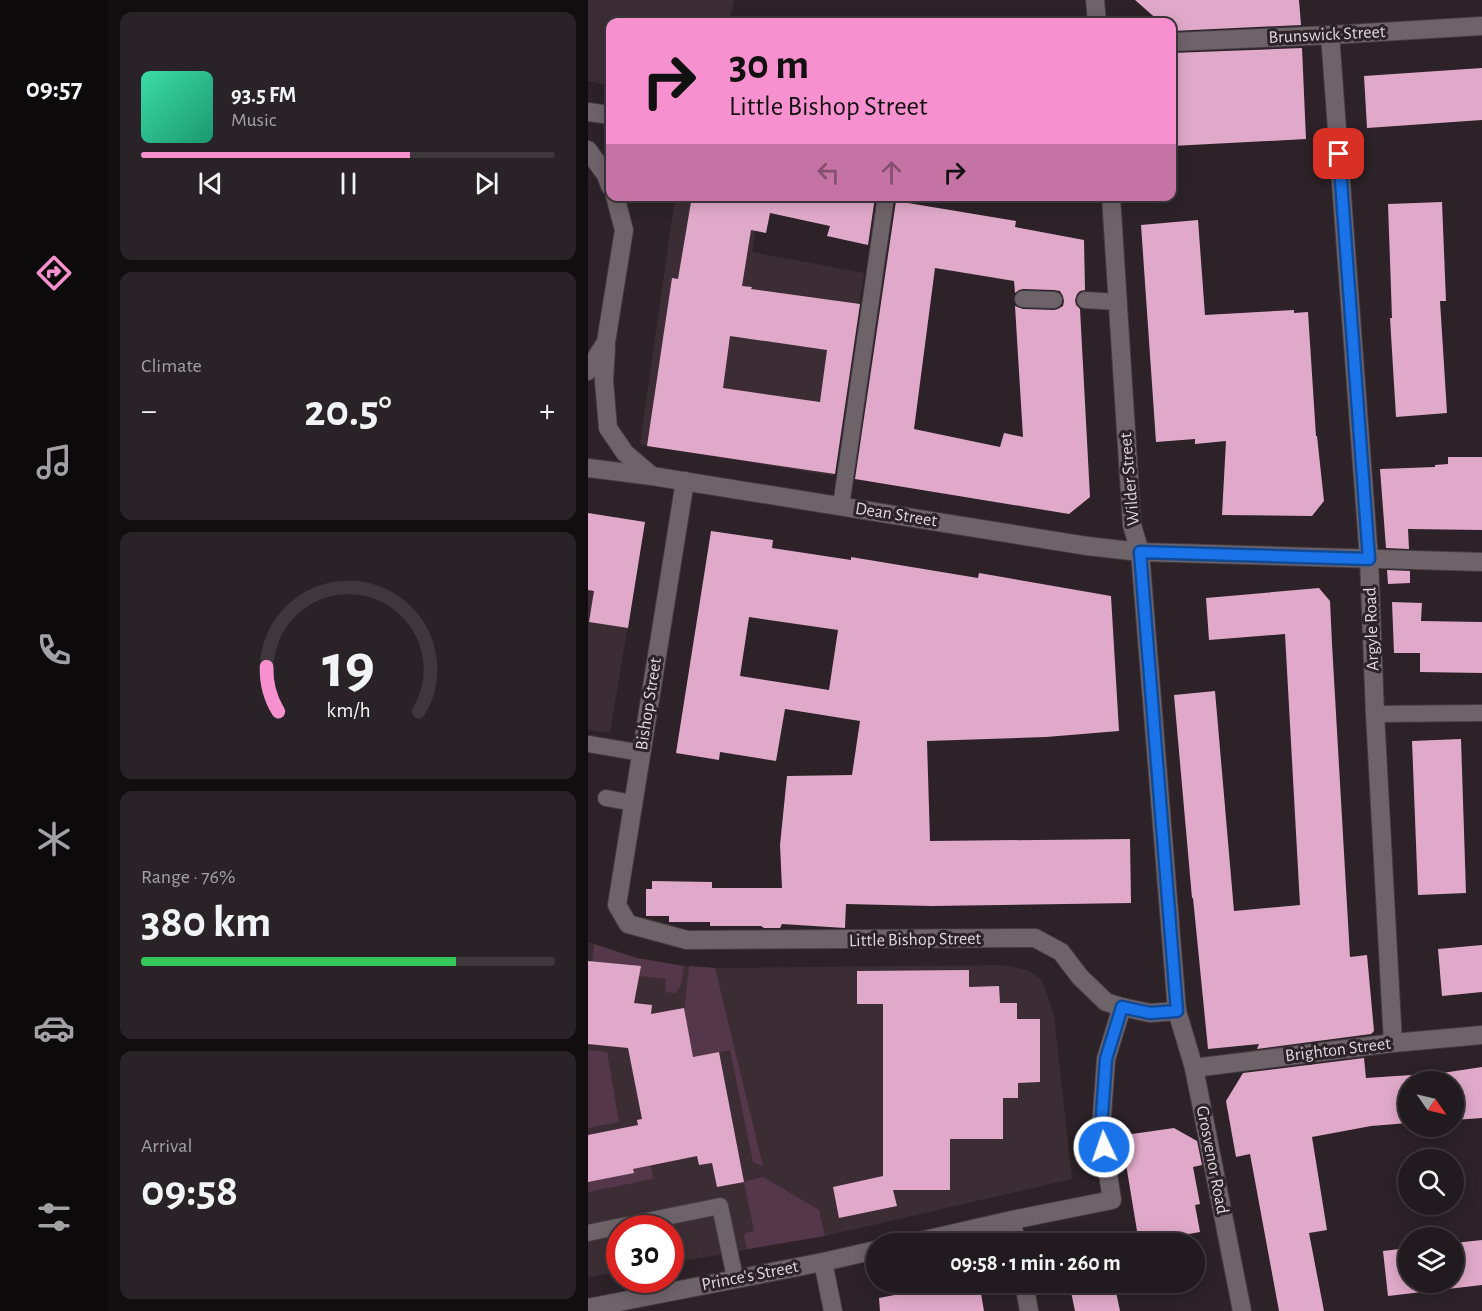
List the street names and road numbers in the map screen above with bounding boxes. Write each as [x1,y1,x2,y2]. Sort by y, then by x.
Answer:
street label: Brunswick Street [1268,23,1386,47]
street label: Wilder Street [1117,431,1143,526]
street label: Dean Street [854,500,938,530]
street label: Argyle Road [1362,587,1382,671]
street label: Bishop Street [633,656,665,752]
street label: Little Bishop Street [849,930,982,950]
street label: Brighton Street [1284,1035,1392,1065]
street label: Grosvenor Road [1193,1104,1231,1216]
street label: Prince's Street [700,1258,800,1294]

